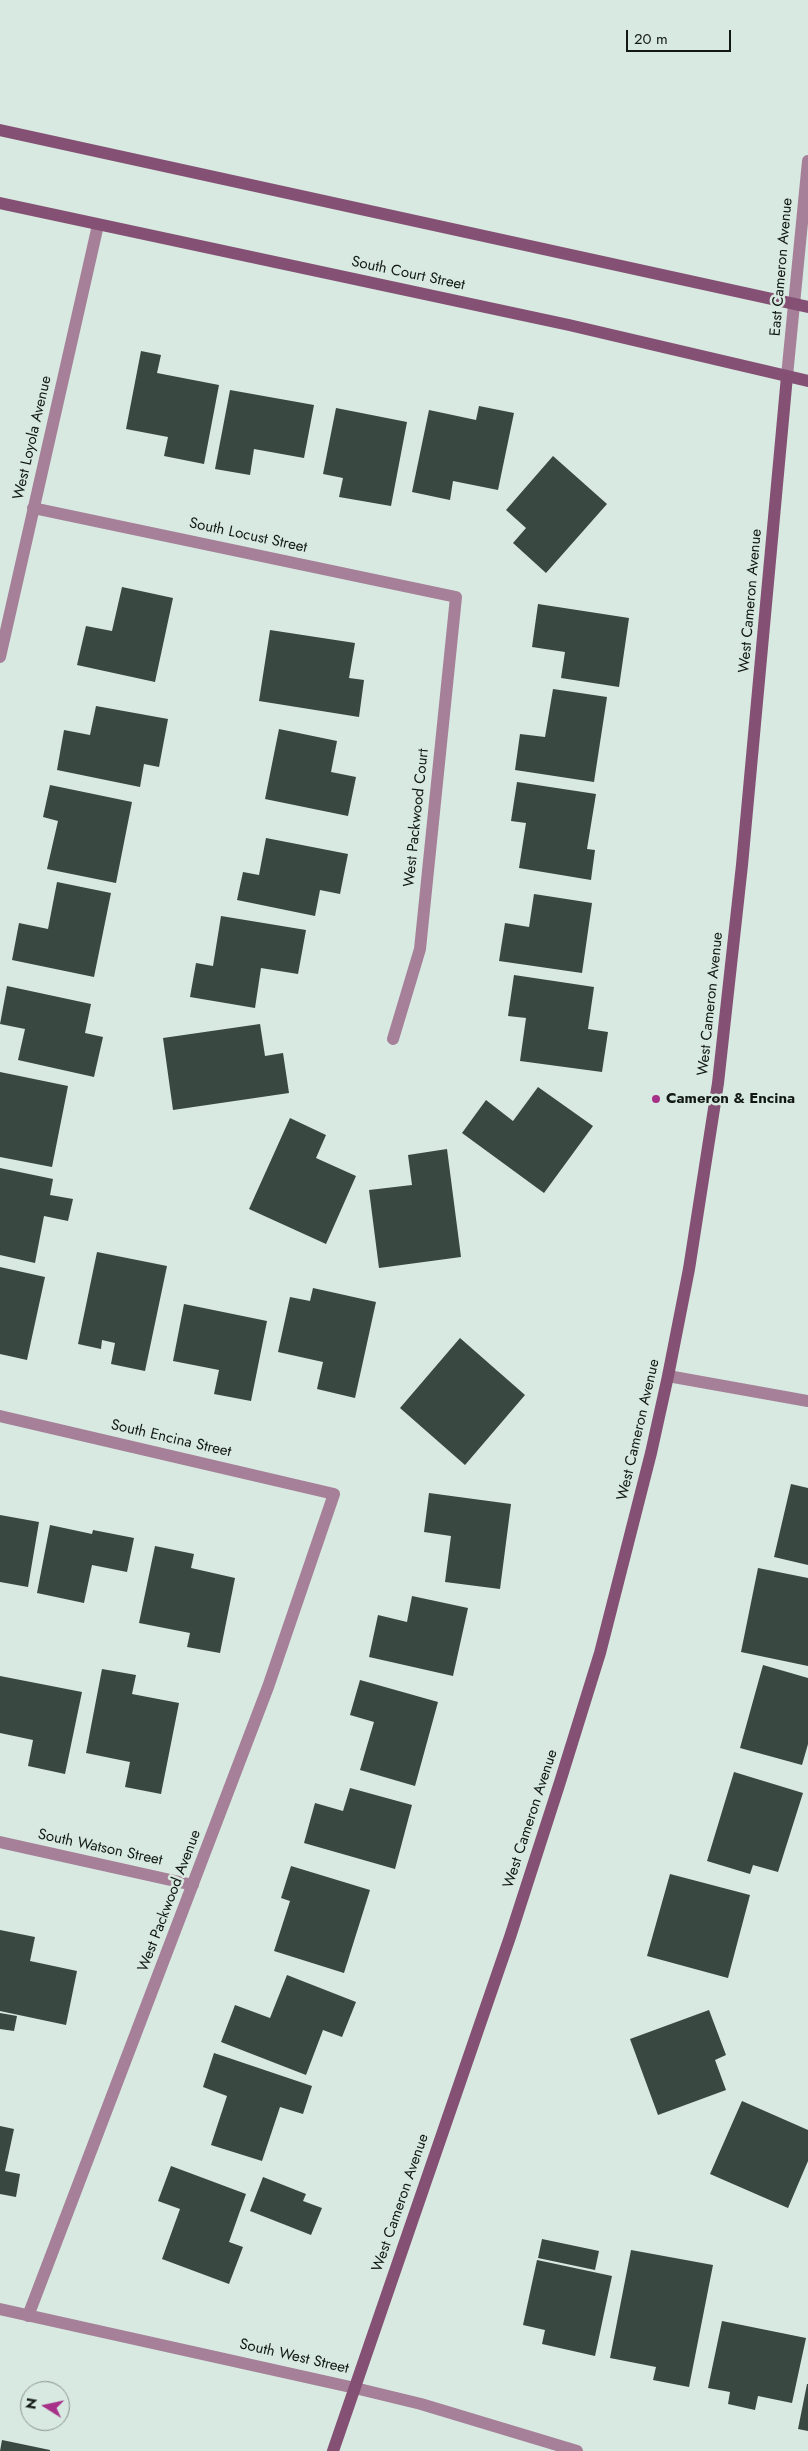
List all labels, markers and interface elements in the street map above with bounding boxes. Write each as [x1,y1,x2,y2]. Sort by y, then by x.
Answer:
scale bar [628,20,733,52]
text: 20 m [634,28,668,50]
street label: East Cameron Avenue [767,197,797,337]
street label: South Court Street [350,253,466,295]
street label: West Loyola Avenue [10,374,56,502]
street label: South Locust Street [187,515,309,557]
street label: West Cameron Avenue [736,528,766,674]
street label: West Packwood Court [401,748,433,888]
street label: West Cameron Avenue [694,931,728,1077]
place label: Cameron & Encina [666,1090,795,1108]
marker: Cameron & Encina [650,1093,662,1105]
street label: West Cameron Avenue [614,1358,664,1502]
street label: South Encina Street [109,1416,233,1462]
street label: West Cameron Avenue [500,1747,562,1891]
street label: South Watson Street [36,1826,164,1870]
street label: West Packwood Avenue [135,1827,205,1975]
street label: West Cameron Avenue [369,2132,433,2274]
street label: South West Street [238,2336,350,2378]
north arrow [20,2381,70,2431]
text: N [20,2396,42,2411]

